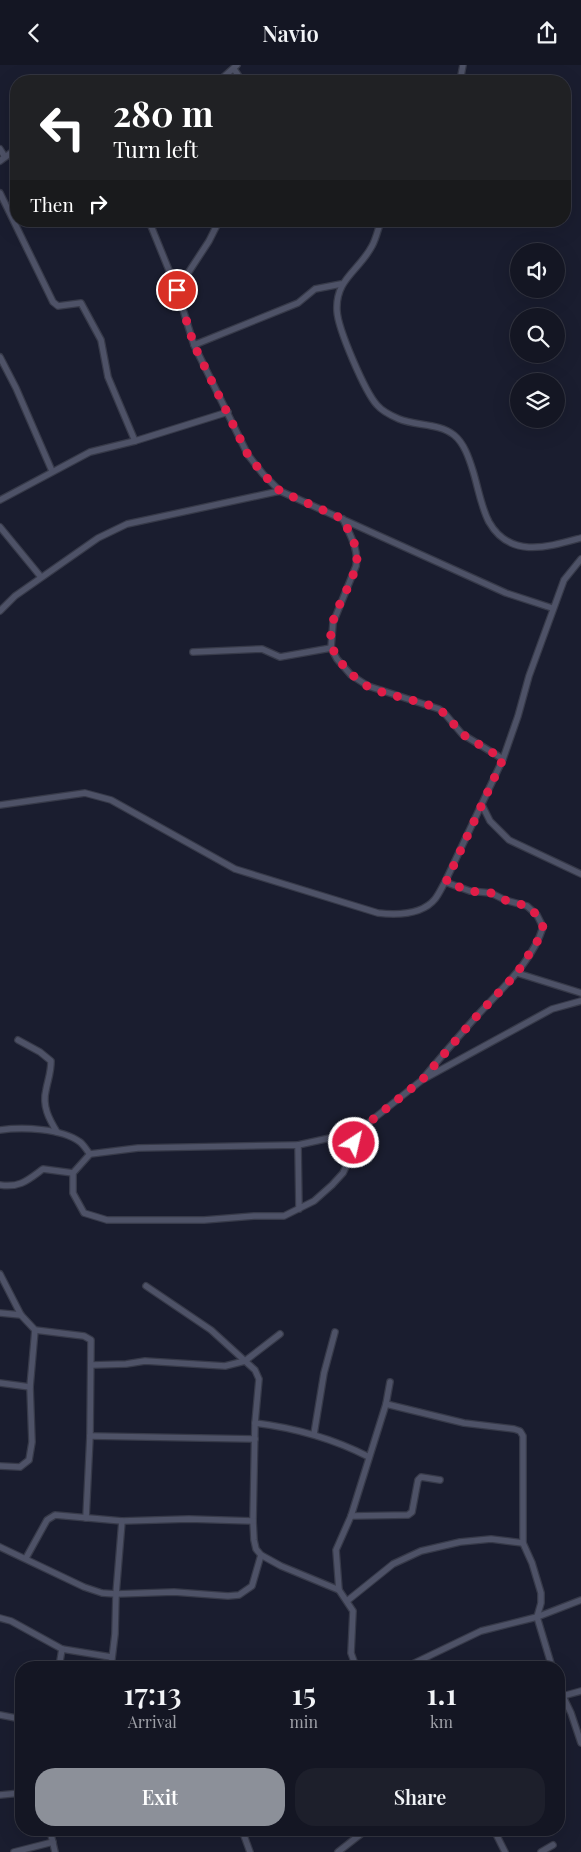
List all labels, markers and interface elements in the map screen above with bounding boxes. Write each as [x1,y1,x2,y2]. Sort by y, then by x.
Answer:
text: Navio [262,18,319,48]
icon: back [20,19,48,47]
icon: share [533,19,561,47]
text: 280 m [113,89,213,136]
icon: left [30,95,95,160]
text: Turn left [113,134,198,164]
icon: right [84,190,112,218]
text: Then [30,191,74,217]
map controls [510,243,565,428]
button: sound [510,243,565,298]
pin [156,269,198,311]
icon: arrive [163,276,191,304]
button: search [510,308,565,363]
button: layers [510,373,565,428]
position arrow [327,1116,379,1168]
text: 17:13 [123,1673,181,1713]
text: 15 [292,1673,316,1713]
text: 1.1 [426,1673,457,1713]
text: Arrival [128,1711,177,1732]
text: min [290,1711,318,1732]
text: km [430,1711,453,1732]
button: Exit [35,1768,285,1826]
button: Share [295,1768,545,1826]

